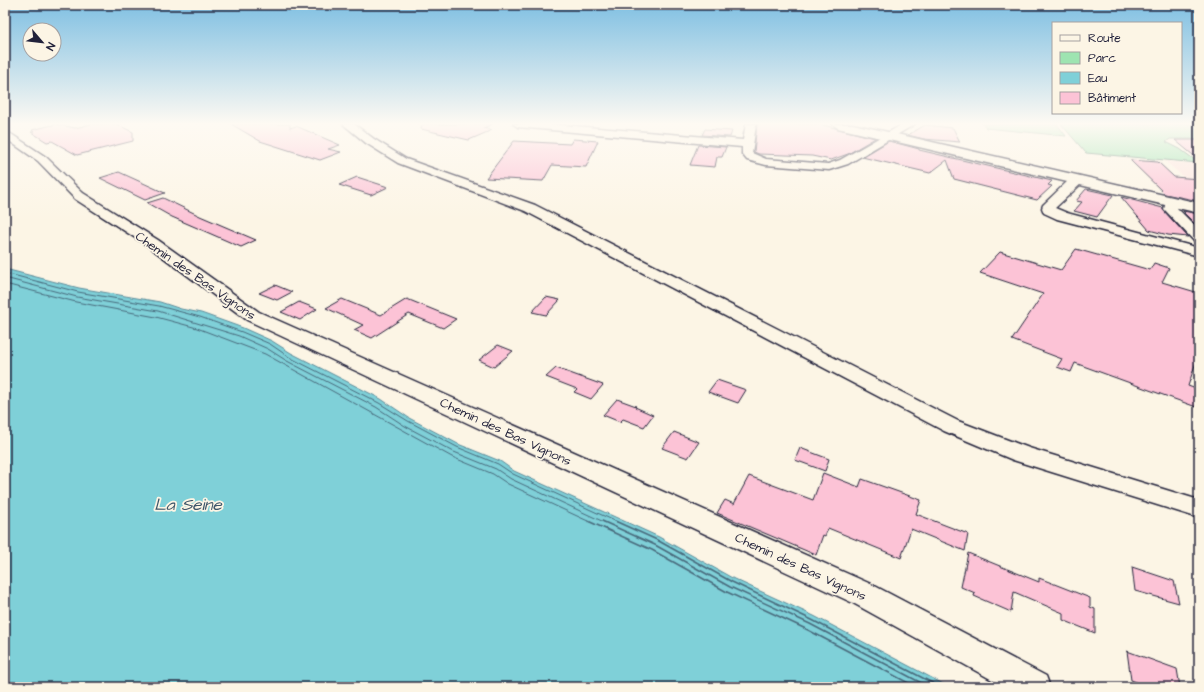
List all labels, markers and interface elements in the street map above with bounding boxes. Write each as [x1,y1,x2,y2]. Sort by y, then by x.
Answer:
north arrow [22,22,62,62]
legend [1052,22,1182,114]
text: Route [1088,30,1121,47]
text: N [42,40,59,53]
text: Parc [1088,50,1116,67]
text: Eau [1088,70,1107,87]
text: Bâtiment [1088,90,1136,107]
street label: Chemin des Bas Vignons [131,227,260,325]
street label: Chemin des Bas Vignons [436,394,575,471]
water label: La Seine [154,493,223,517]
street label: Chemin des Bas Vignons [731,529,870,606]

